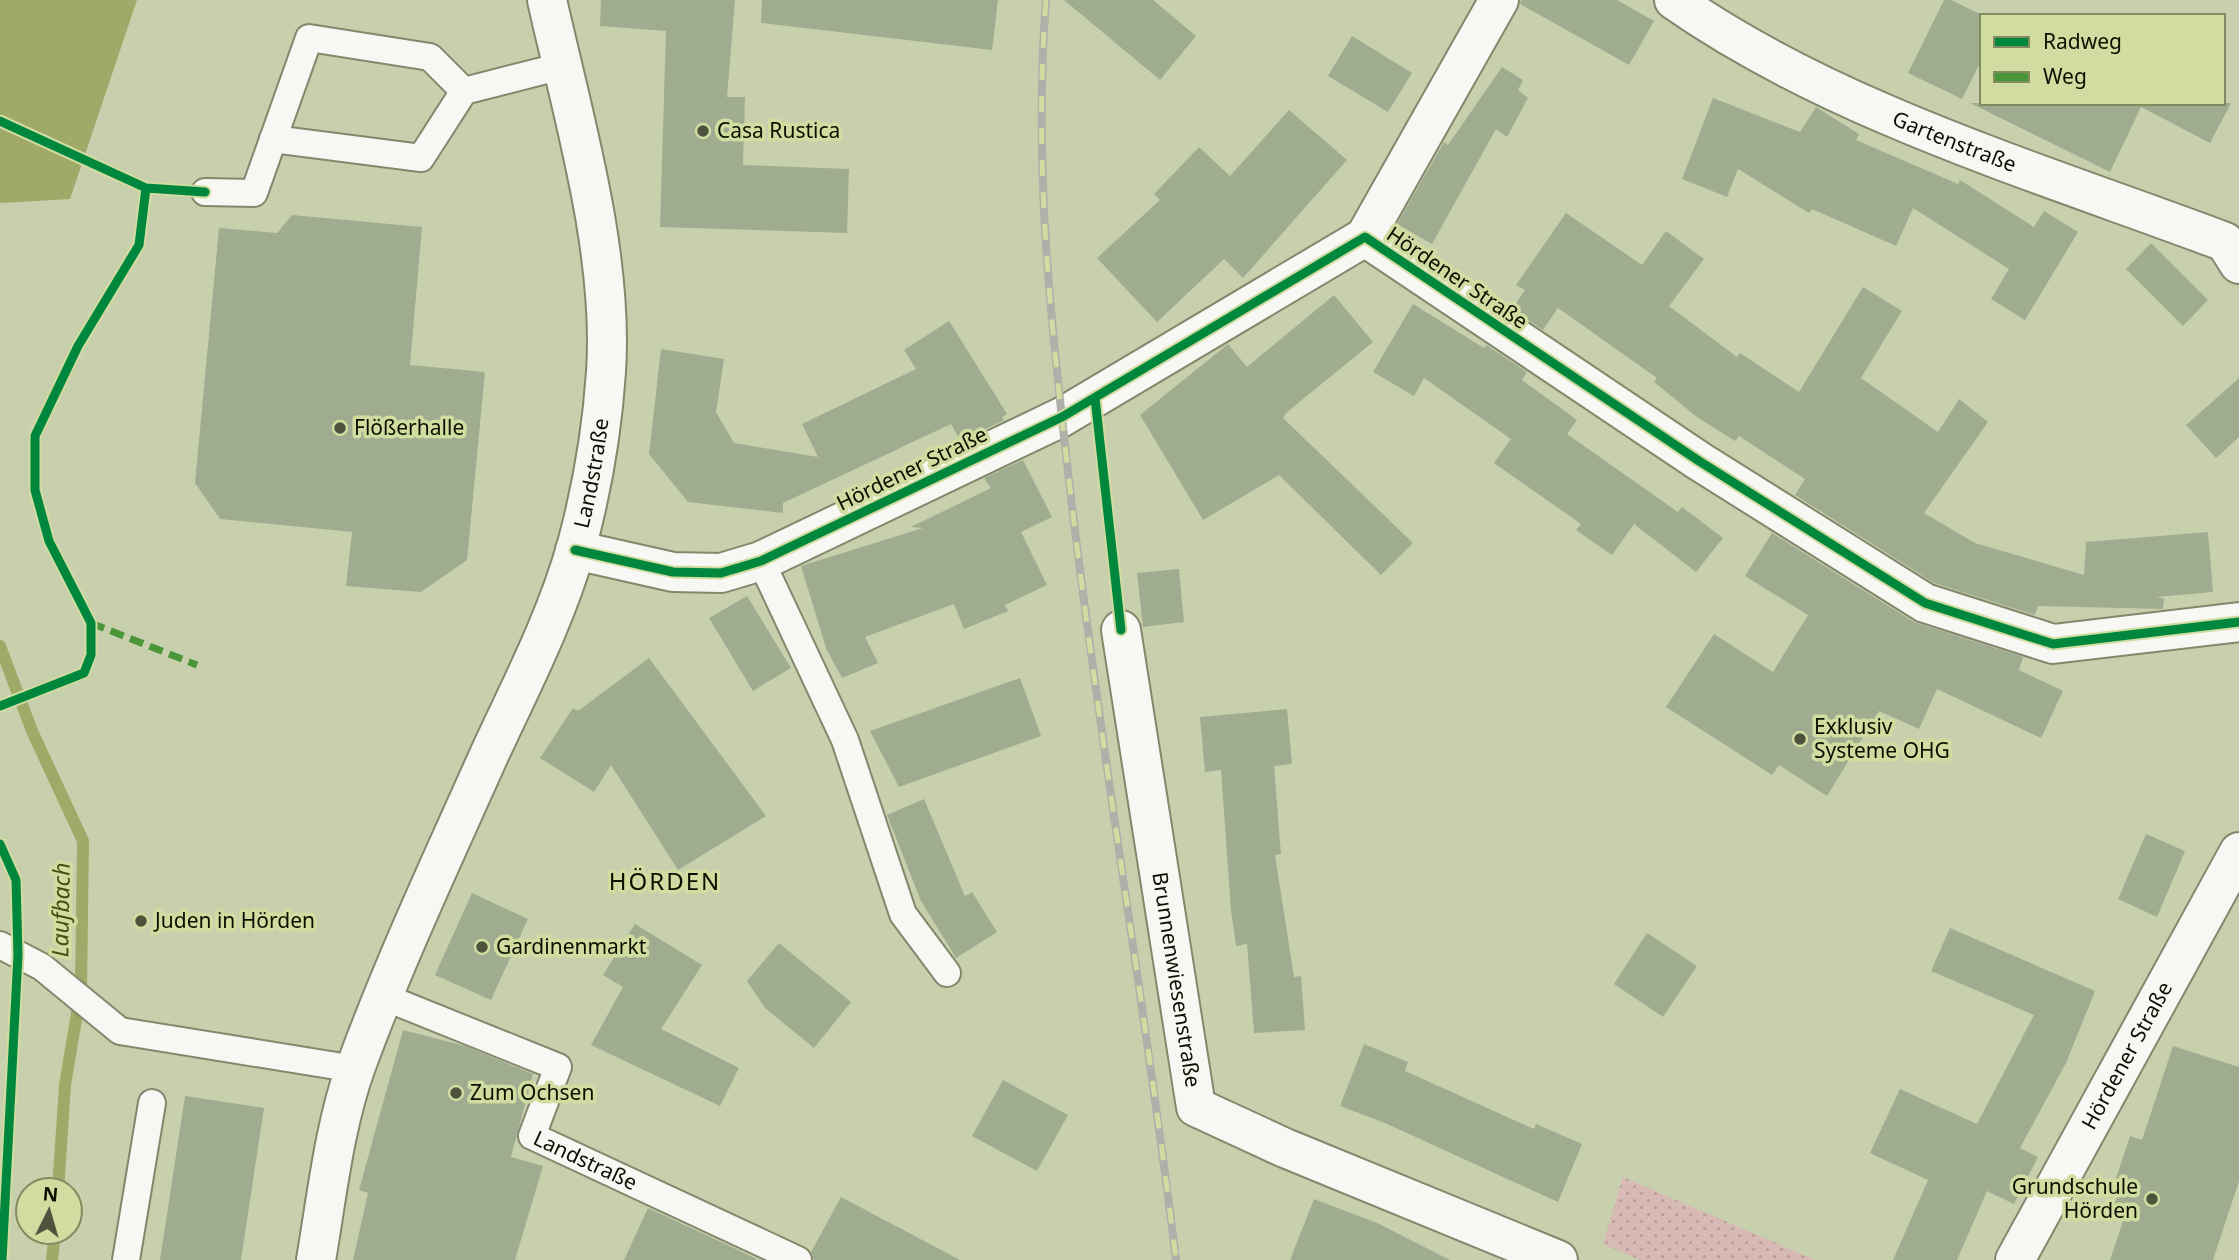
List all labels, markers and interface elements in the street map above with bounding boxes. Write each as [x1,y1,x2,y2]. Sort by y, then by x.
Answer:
legend [1980,14,2225,105]
text: Radweg [2043,27,2122,55]
text: Weg [2043,62,2087,90]
street label: Gartenstraße [1888,104,2021,178]
place label: Casa Rustica [717,116,840,144]
marker: Casa Rustica [695,123,711,139]
street label: Hördener Straße [1382,220,1534,335]
place label: Flößerhalle [354,413,464,441]
street label: Landstraße [567,416,615,531]
street label: Hördener Straße [832,419,992,517]
marker: Flößerhalle [332,420,348,436]
place label: Exklusiv Systeme OHG [1814,712,1950,764]
marker: Exklusiv Systeme OHG [1792,731,1808,747]
water label: Laufbach [43,862,77,958]
district label: HÖRDEN [609,864,721,897]
street label: Brunnenwiesenstraße [1146,870,1208,1089]
place label: Juden in Hörden [153,906,315,934]
marker: Juden in Hörden [133,913,149,929]
place label: Gardinenmarkt [496,932,647,960]
marker: Gardinenmarkt [474,939,490,955]
street label: Hördener Straße [2074,976,2178,1134]
place label: Zum Ochsen [470,1078,594,1106]
marker: Zum Ochsen [448,1085,464,1101]
street label: Landstraße [529,1124,642,1196]
place label: Grundschule Hörden [2012,1172,2138,1224]
north arrow [14,1176,84,1246]
text: N [42,1180,59,1208]
marker: Grundschule Hörden [2144,1191,2160,1207]

